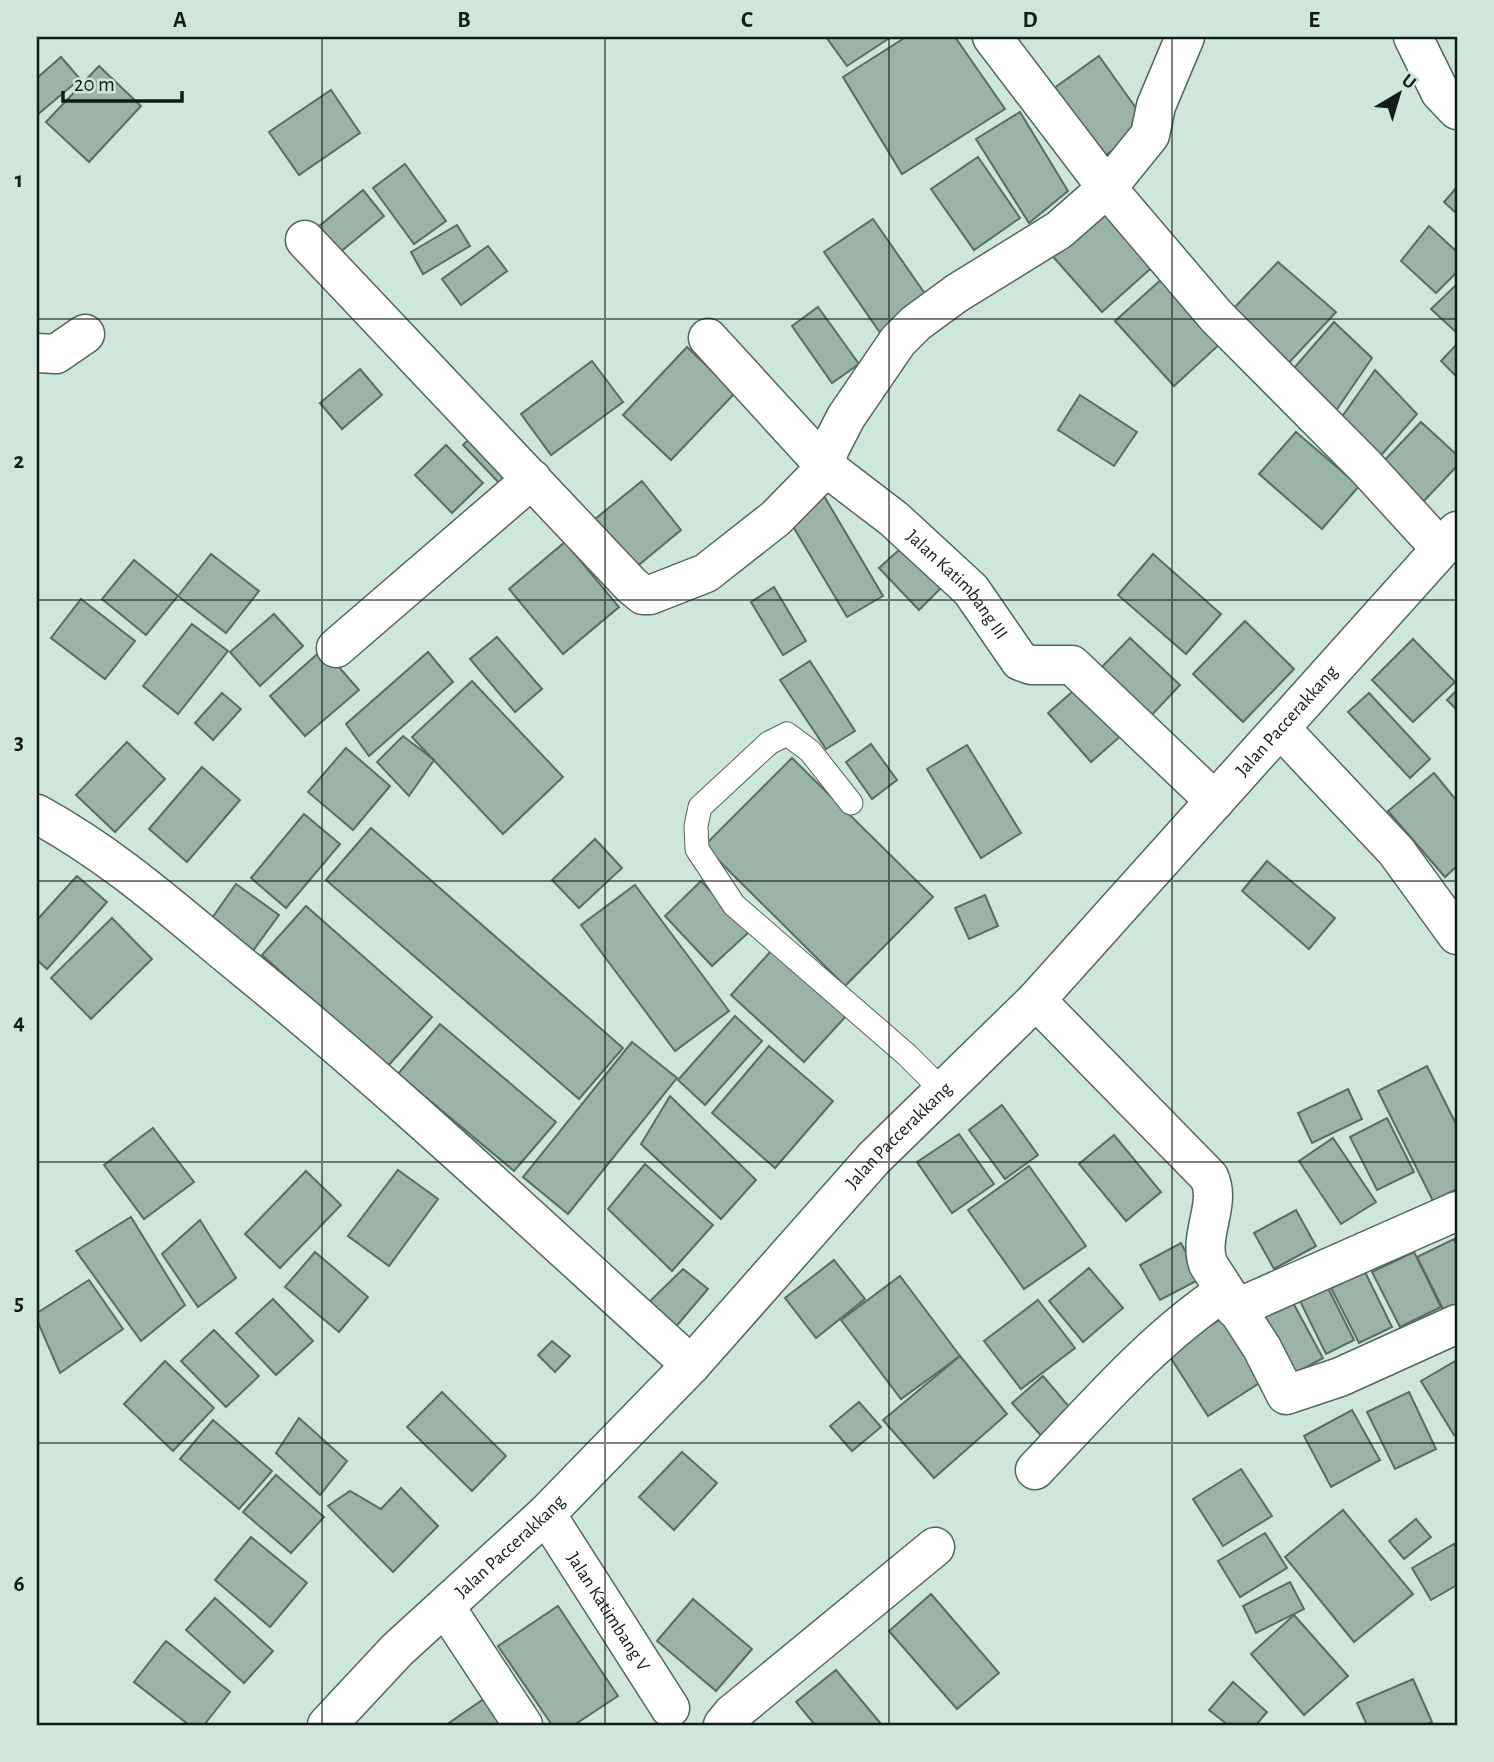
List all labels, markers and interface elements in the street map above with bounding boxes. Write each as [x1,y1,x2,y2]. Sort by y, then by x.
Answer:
text: A [173,9,187,32]
text: B [457,9,471,32]
text: C [741,9,753,32]
text: D [1022,9,1038,32]
text: E [1308,9,1320,32]
scale bar [63,60,182,104]
north arrow [1364,60,1434,130]
text: U [1398,71,1419,93]
text: 20 m [74,74,115,95]
text: 1 [15,169,23,192]
text: 2 [14,450,25,473]
street label: Jalan Katimbang III [903,526,1011,643]
street label: Jalan Paccerakkang [1232,661,1341,780]
text: 3 [14,731,24,754]
text: 4 [13,1011,25,1034]
street label: Jalan Paccerakkang [842,1078,956,1192]
text: 5 [14,1292,24,1315]
street label: Jalan Paccerakkang [452,1491,569,1601]
street label: Jalan Katimbang V [564,1549,653,1675]
text: 6 [13,1573,25,1596]

